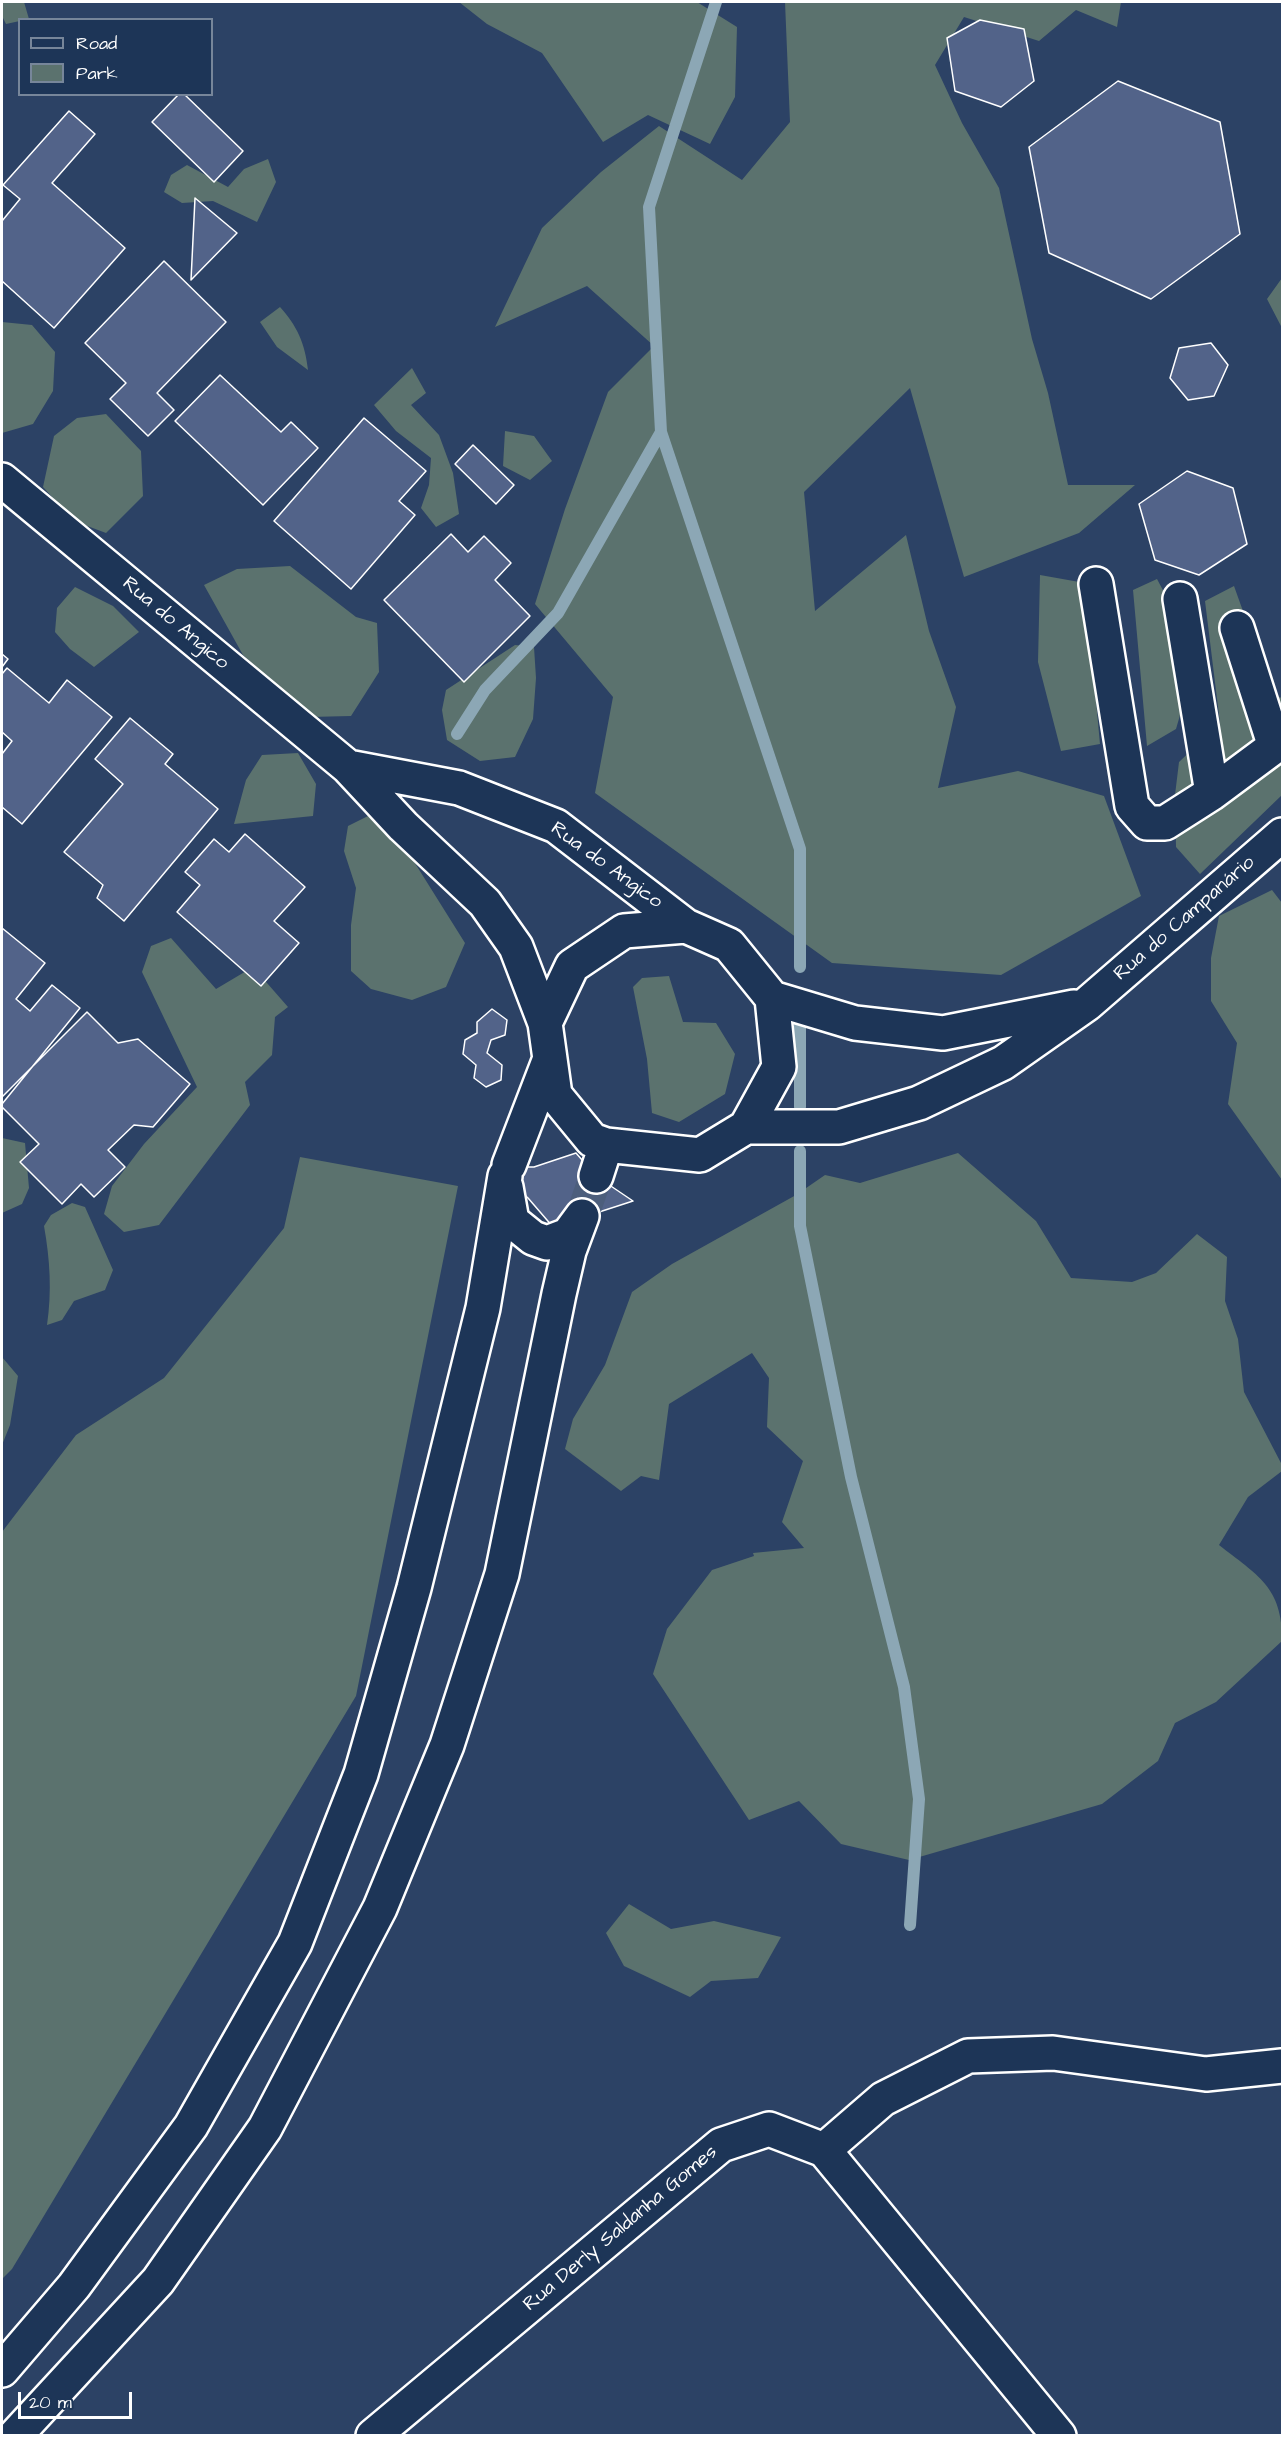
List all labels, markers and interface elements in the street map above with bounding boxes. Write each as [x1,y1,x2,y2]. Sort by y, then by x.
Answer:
legend [18,18,213,96]
text: Road [76,31,117,56]
text: Park [76,61,118,86]
street label: Rua do Angico [117,572,233,676]
street label: Rua do Angico [545,817,667,915]
street label: Rua do Campanário [1110,851,1260,987]
street label: Rua Derly Saldanha Gomes [519,2141,723,2317]
scale bar [21,2380,135,2418]
text: 20 m [29,2390,72,2415]

